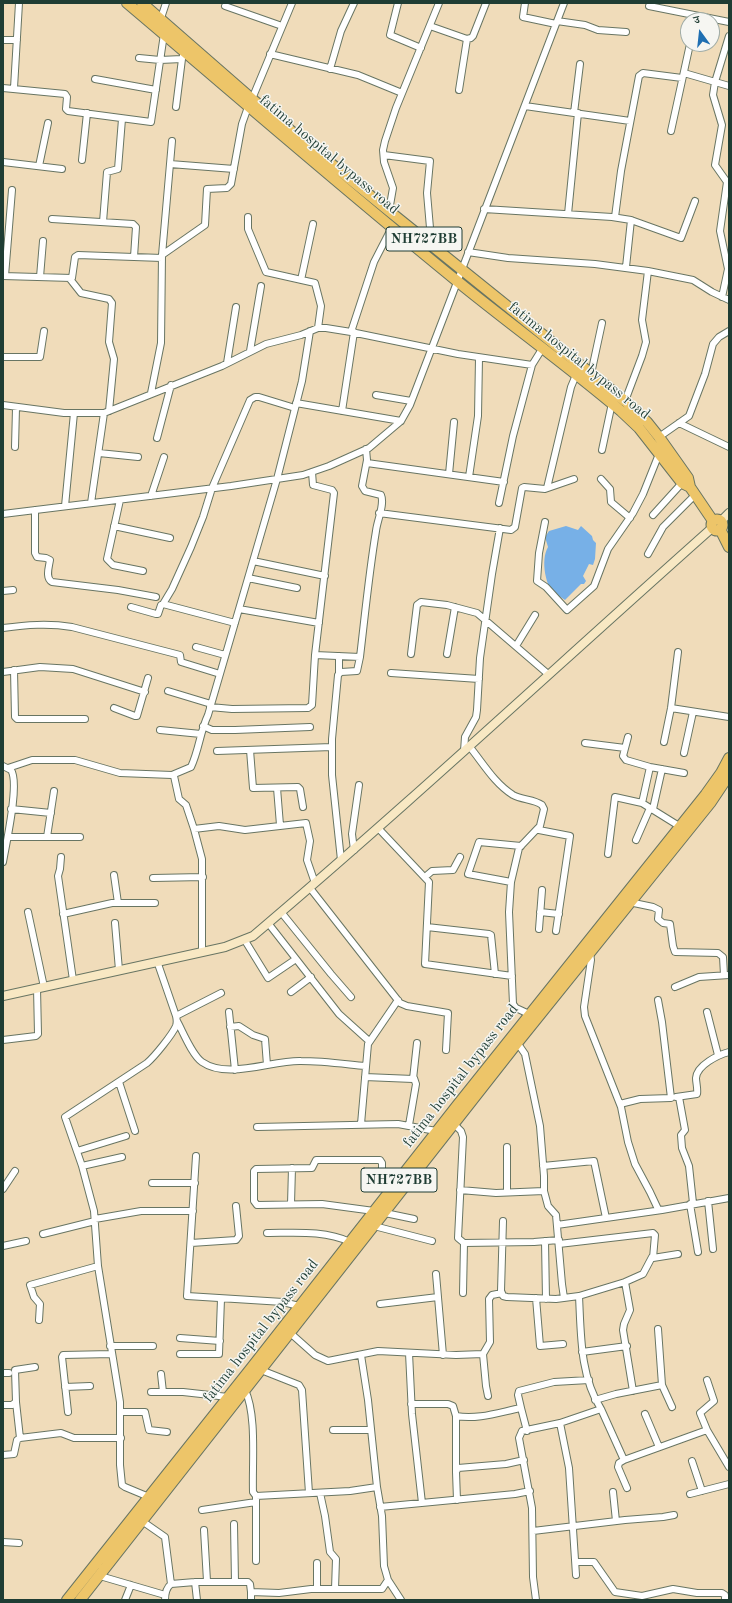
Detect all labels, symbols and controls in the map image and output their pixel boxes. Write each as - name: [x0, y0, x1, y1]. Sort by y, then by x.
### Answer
- north arrow: [680, 12, 720, 52]
- text: उ: [693, 15, 701, 27]
- street label: fatima hospital bypass road: [255, 91, 403, 219]
- road number: NH727BB: [386, 227, 462, 251]
- street label: fatima hospital bypass road: [505, 298, 653, 424]
- street label: fatima hospital bypass road: [399, 1001, 523, 1151]
- road number: NH727BB: [361, 1168, 437, 1192]
- street label: fatima hospital bypass road: [199, 1256, 323, 1406]

